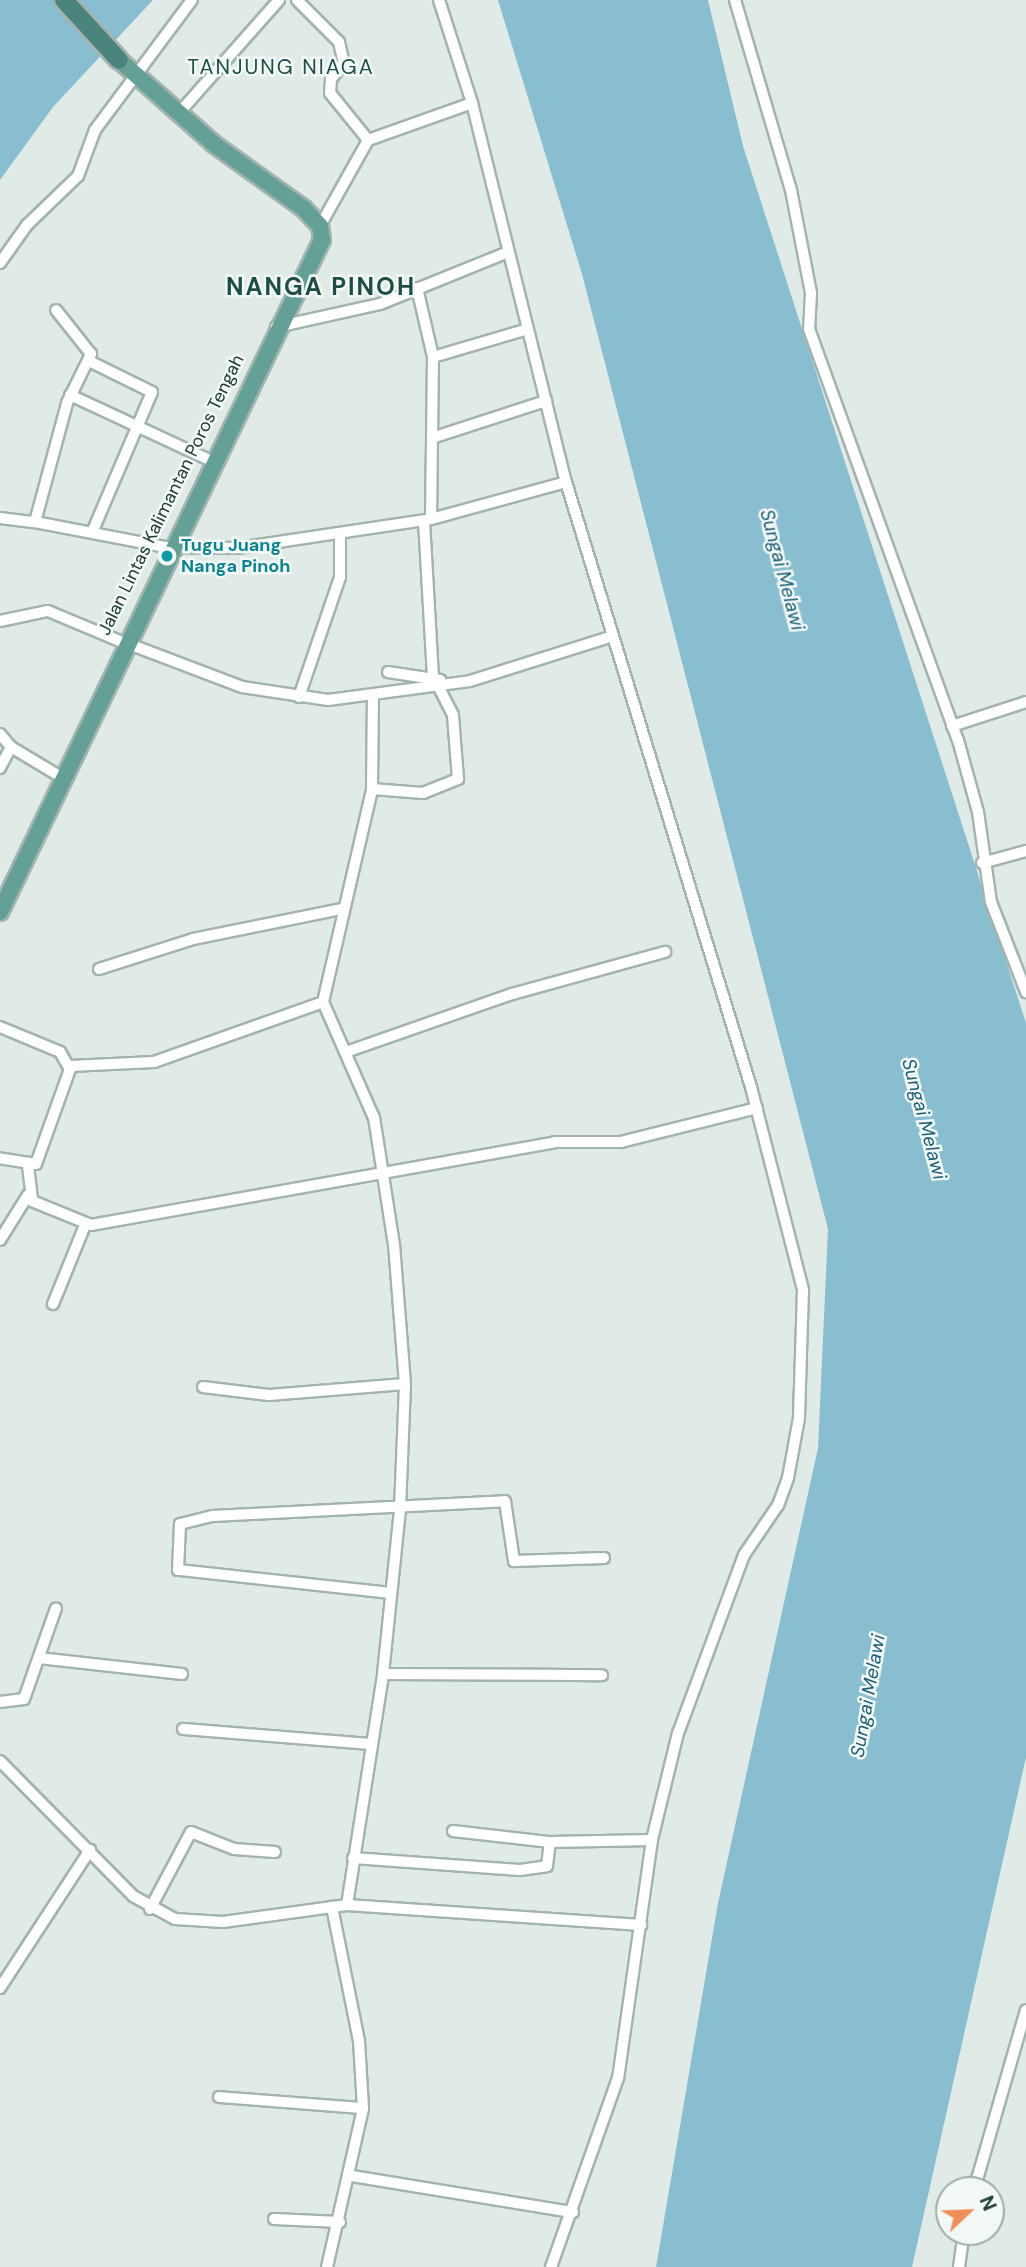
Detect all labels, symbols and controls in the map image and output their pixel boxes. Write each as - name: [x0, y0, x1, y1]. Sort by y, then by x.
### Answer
- district label: TANJUNG NIAGA: [189, 54, 373, 80]
- district label: NANGA PINOH: [227, 273, 415, 301]
- street label: Jalan Lintas Kalimantan Poros Tengah: [93, 351, 249, 639]
- water label: Sungai Melawi: [755, 507, 809, 633]
- place label: Tugu Juang Nanga Pinoh: [181, 535, 290, 578]
- marker: Tugu Juang Nanga Pinoh: [159, 548, 175, 564]
- water label: Sungai Melawi: [897, 1056, 951, 1182]
- water label: Sungai Melawi: [846, 1633, 890, 1759]
- north arrow: [935, 2176, 1005, 2246]
- text: N: [974, 2192, 1002, 2215]

